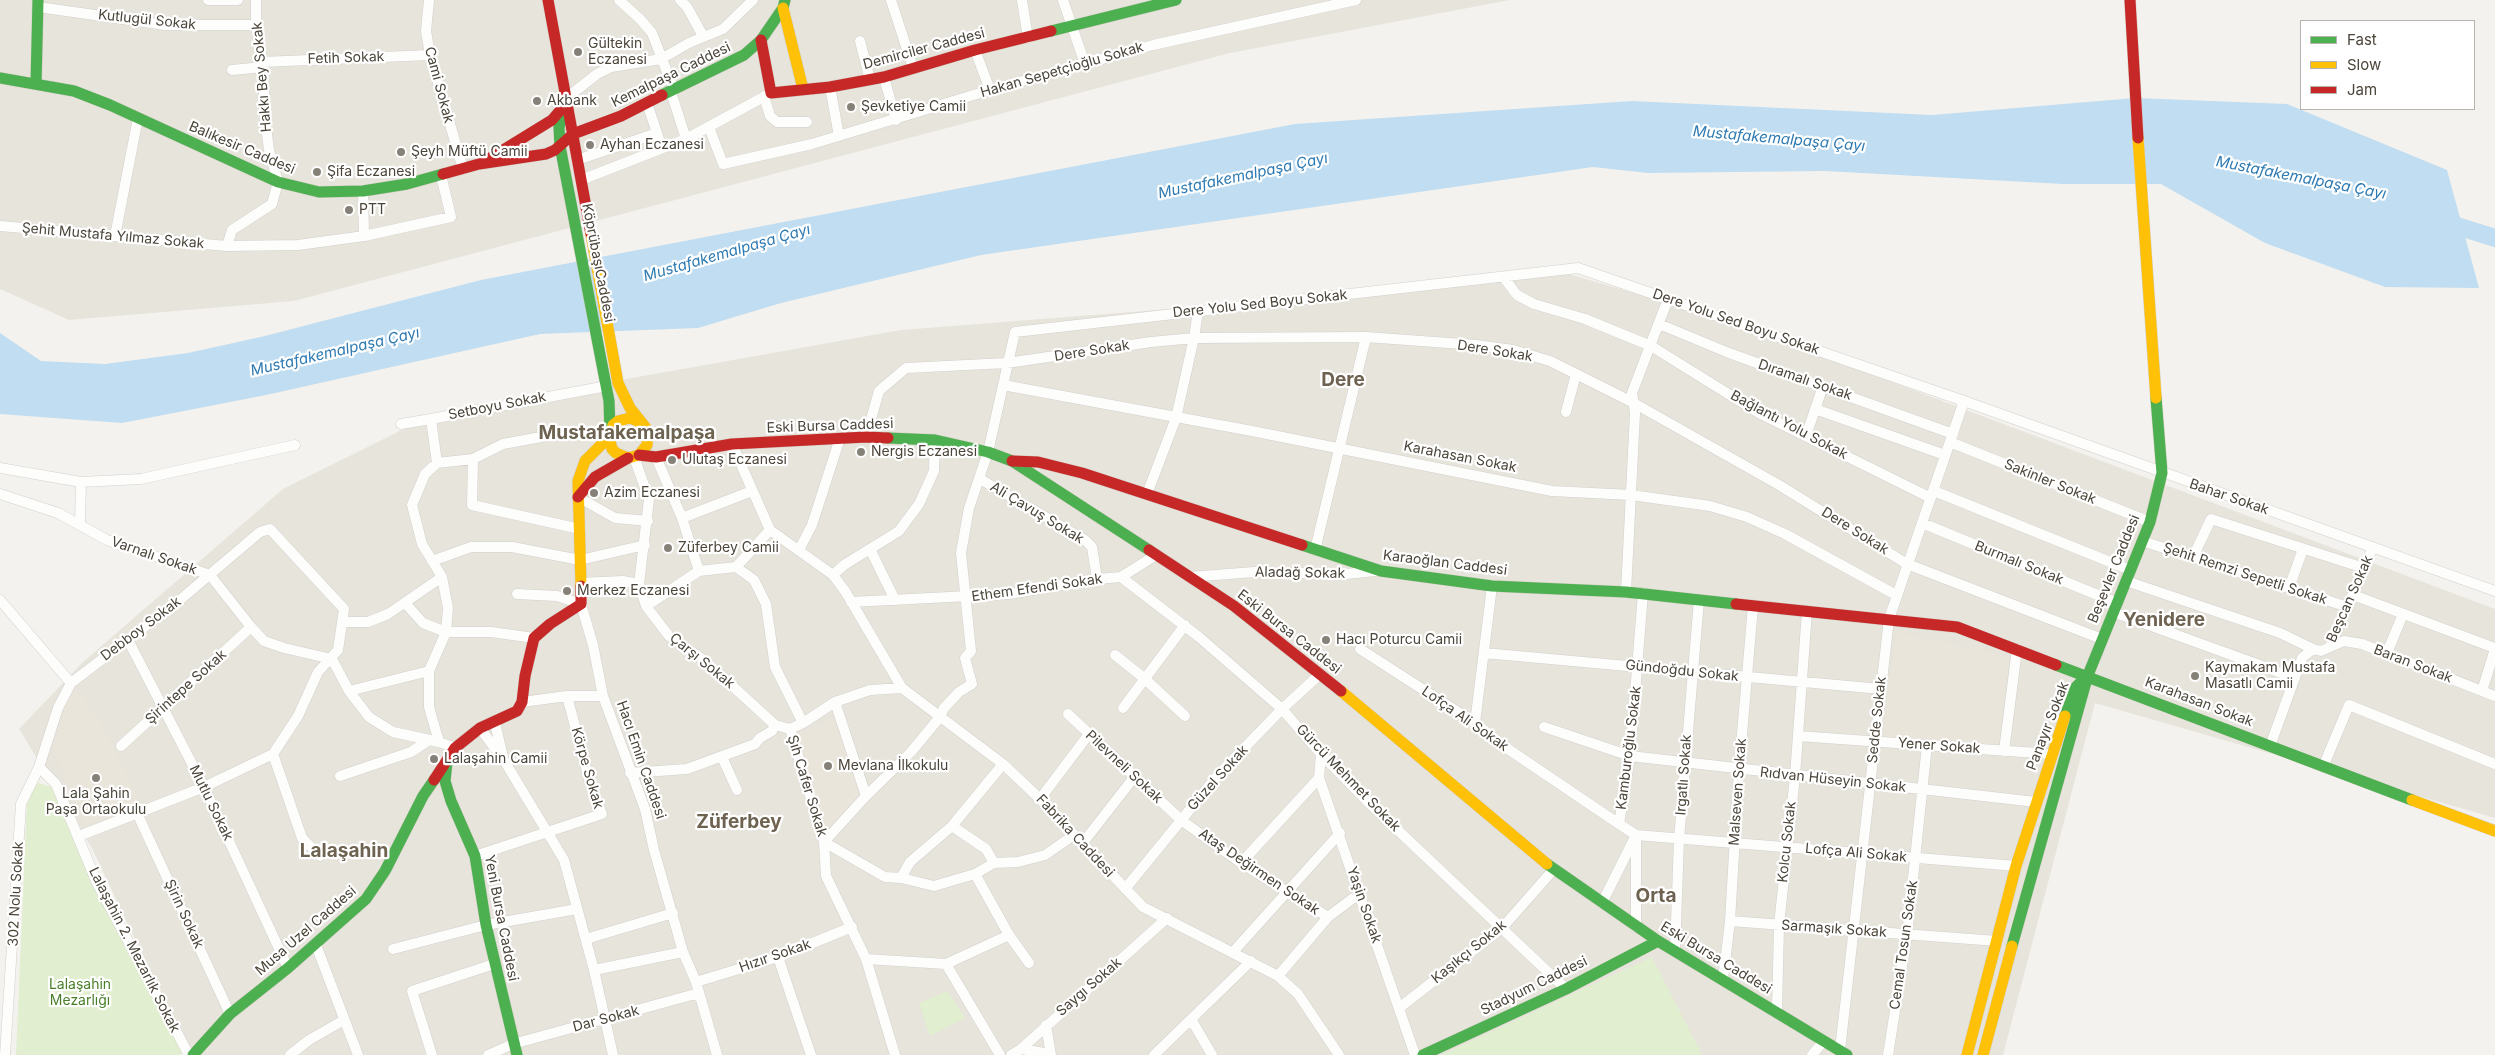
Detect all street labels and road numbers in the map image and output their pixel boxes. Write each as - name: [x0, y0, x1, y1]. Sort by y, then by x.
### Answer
- street label: Kutlugül Sokak: [97, 7, 197, 33]
- street label: Hakkı Bey Sokak: [249, 21, 275, 133]
- street label: Demirciler Caddesi: [861, 25, 987, 73]
- street label: Kemalpaşa Caddesi: [609, 39, 733, 111]
- street label: Hakan Sepetçioğlu Sokak: [978, 39, 1146, 101]
- street label: Cami Sokak: [421, 45, 457, 125]
- street label: Fetih Sokak: [307, 48, 385, 68]
- street label: Balıkesir Caddesi: [186, 118, 298, 178]
- street label: KöprübaşıCaddesi: [578, 202, 618, 324]
- street label: Şehit Mustafa Yılmaz Sokak: [21, 220, 205, 252]
- street label: Dere Yolu Sed Boyu Sokak: [1650, 285, 1822, 359]
- street label: Dere Yolu Sed Boyu Sokak: [1172, 286, 1348, 322]
- street label: Dere Sokak: [1053, 337, 1131, 365]
- street label: Dere Sokak: [1456, 337, 1534, 365]
- street label: Dıramalı Sokak: [1756, 356, 1854, 404]
- street label: Bağlantı Yolu Sokak: [1728, 387, 1850, 463]
- street label: Setboyu Sokak: [447, 388, 547, 424]
- street label: Eski Bursa Caddesi: [766, 415, 894, 437]
- street label: Karahasan Sokak: [1402, 438, 1518, 476]
- street label: Sakinler Sokak: [2002, 456, 2098, 508]
- street label: Bahar Sokak: [2187, 476, 2271, 518]
- street label: Ali Çavuş Sokak: [987, 478, 1087, 548]
- street label: Dere Sokak: [1818, 504, 1892, 558]
- street label: Beşevler Caddesi: [2085, 512, 2143, 626]
- street label: Varnalı Sokak: [109, 533, 199, 579]
- street label: Burmalı Sokak: [1972, 538, 2066, 588]
- street label: Şehit Remzi Sepetli Sokak: [2161, 540, 2329, 608]
- street label: Karaoğlan Caddesi: [1382, 547, 1508, 579]
- street label: Beşcan Sokak: [2323, 553, 2377, 645]
- street label: Aladağ Sokak: [1255, 564, 1345, 582]
- street label: Ethem Efendi Sokak: [971, 571, 1103, 605]
- street label: Eski Bursa Caddesi: [1234, 586, 1344, 678]
- street label: Debboy Sokak: [98, 593, 184, 665]
- street label: Çarşı Sokak: [666, 630, 738, 692]
- street label: Baran Sokak: [2371, 641, 2455, 687]
- street label: Şirintepe Sokak: [142, 646, 230, 728]
- street label: Gündoğdu Sokak: [1624, 657, 1740, 685]
- street label: Karahasan Sokak: [2142, 674, 2256, 730]
- street label: Sedde Sokak: [1864, 676, 1890, 764]
- street label: Panayır Sokak: [2023, 679, 2073, 773]
- street label: Lofça Ali Sokak: [1418, 683, 1512, 755]
- street label: Kamburoğlu Sokak: [1613, 685, 1645, 811]
- street label: Hacı Emin Caddesi: [613, 699, 669, 821]
- street label: Gürcü Mehmet Sokak: [1292, 721, 1404, 835]
- street label: Körpe Sokak: [567, 725, 607, 811]
- street label: Pilevneli Sokak: [1082, 727, 1166, 807]
- street label: Şıh Cafer Sokak: [784, 733, 830, 839]
- street label: Irgatlı Sokak: [1673, 734, 1695, 816]
- street label: Yener Sokak: [1897, 735, 1981, 757]
- street label: Malseven Sokak: [1726, 738, 1750, 846]
- street label: Güzel Sokak: [1184, 742, 1252, 814]
- street label: Mutlu Sokak: [186, 763, 236, 843]
- street label: Rıdvan Hüseyin Sokak: [1759, 764, 1907, 796]
- street label: Fabrika Caddesi: [1032, 791, 1118, 881]
- street label: Kolcu Sokak: [1774, 801, 1800, 883]
- street label: Ataş Değirmen Sokak: [1195, 825, 1323, 919]
- street label: Lofça Ali Sokak: [1804, 840, 1908, 866]
- street label: 302 Nolu Sokak: [5, 841, 27, 947]
- street label: Yeni Bursa Caddesi: [481, 853, 521, 983]
- street label: Lalaşahin 2. Mezarlık Sokak: [85, 864, 183, 1036]
- street label: Yaşin Sokak: [1343, 864, 1385, 946]
- street label: Şirin Sokak: [161, 877, 207, 951]
- street label: Cemal Tosun Sokak: [1887, 879, 1921, 1011]
- street label: Musa Uzel Caddesi: [252, 883, 360, 979]
- street label: Kaşıkçı Sokak: [1428, 917, 1510, 987]
- street label: Sarmaşık Sokak: [1781, 917, 1887, 941]
- street label: Eski Bursa Caddesi: [1657, 918, 1775, 998]
- street label: Hızır Sokak: [737, 936, 813, 976]
- street label: Stadyum Caddesi: [1478, 953, 1590, 1019]
- street label: Saygı Sokak: [1053, 954, 1125, 1020]
- street label: Dar Sokak: [571, 1002, 641, 1036]

